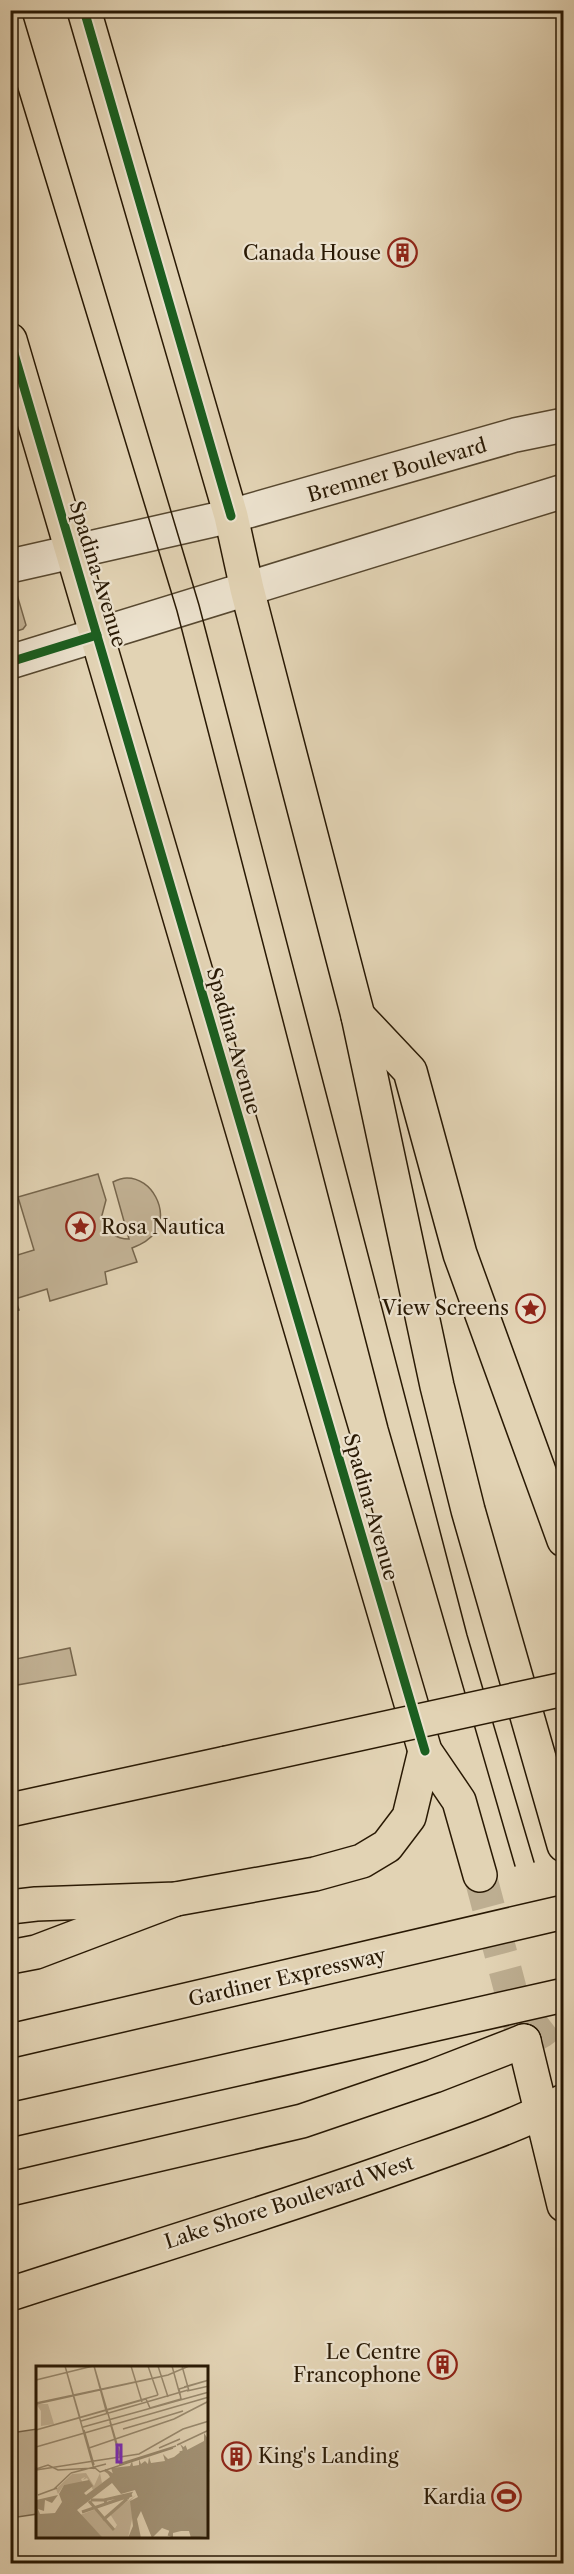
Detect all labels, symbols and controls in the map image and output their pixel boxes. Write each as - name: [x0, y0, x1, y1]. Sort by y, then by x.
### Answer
- building icon: Canada House: [386, 237, 418, 269]
- place label: Canada House: [243, 241, 381, 265]
- street label: Bremner Boulevard: [305, 433, 489, 507]
- street label: Spadina Avenue: [64, 498, 132, 650]
- street label: Spadina Avenue: [202, 965, 266, 1117]
- place icon: Rosa Nautica: [64, 1211, 96, 1243]
- place label: Rosa Nautica: [101, 1215, 226, 1239]
- place icon: View Screens: [514, 1292, 546, 1324]
- place label: View Screens: [381, 1296, 509, 1320]
- street label: Spadina Avenue: [339, 1431, 403, 1583]
- street label: Gardiner Expressway: [186, 1942, 389, 2011]
- street label: Lake Shore Boulevard West: [161, 2150, 417, 2254]
- place label: Le Centre Francophone: [293, 2340, 421, 2387]
- building icon: Le Centre Francophone: [426, 2348, 458, 2380]
- inset map: [36, 2366, 208, 2538]
- building icon: King's Landing: [221, 2440, 253, 2472]
- place label: King's Landing: [258, 2444, 399, 2468]
- sports icon: Kardia: [491, 2481, 523, 2513]
- place label: Kardia: [423, 2485, 486, 2509]

